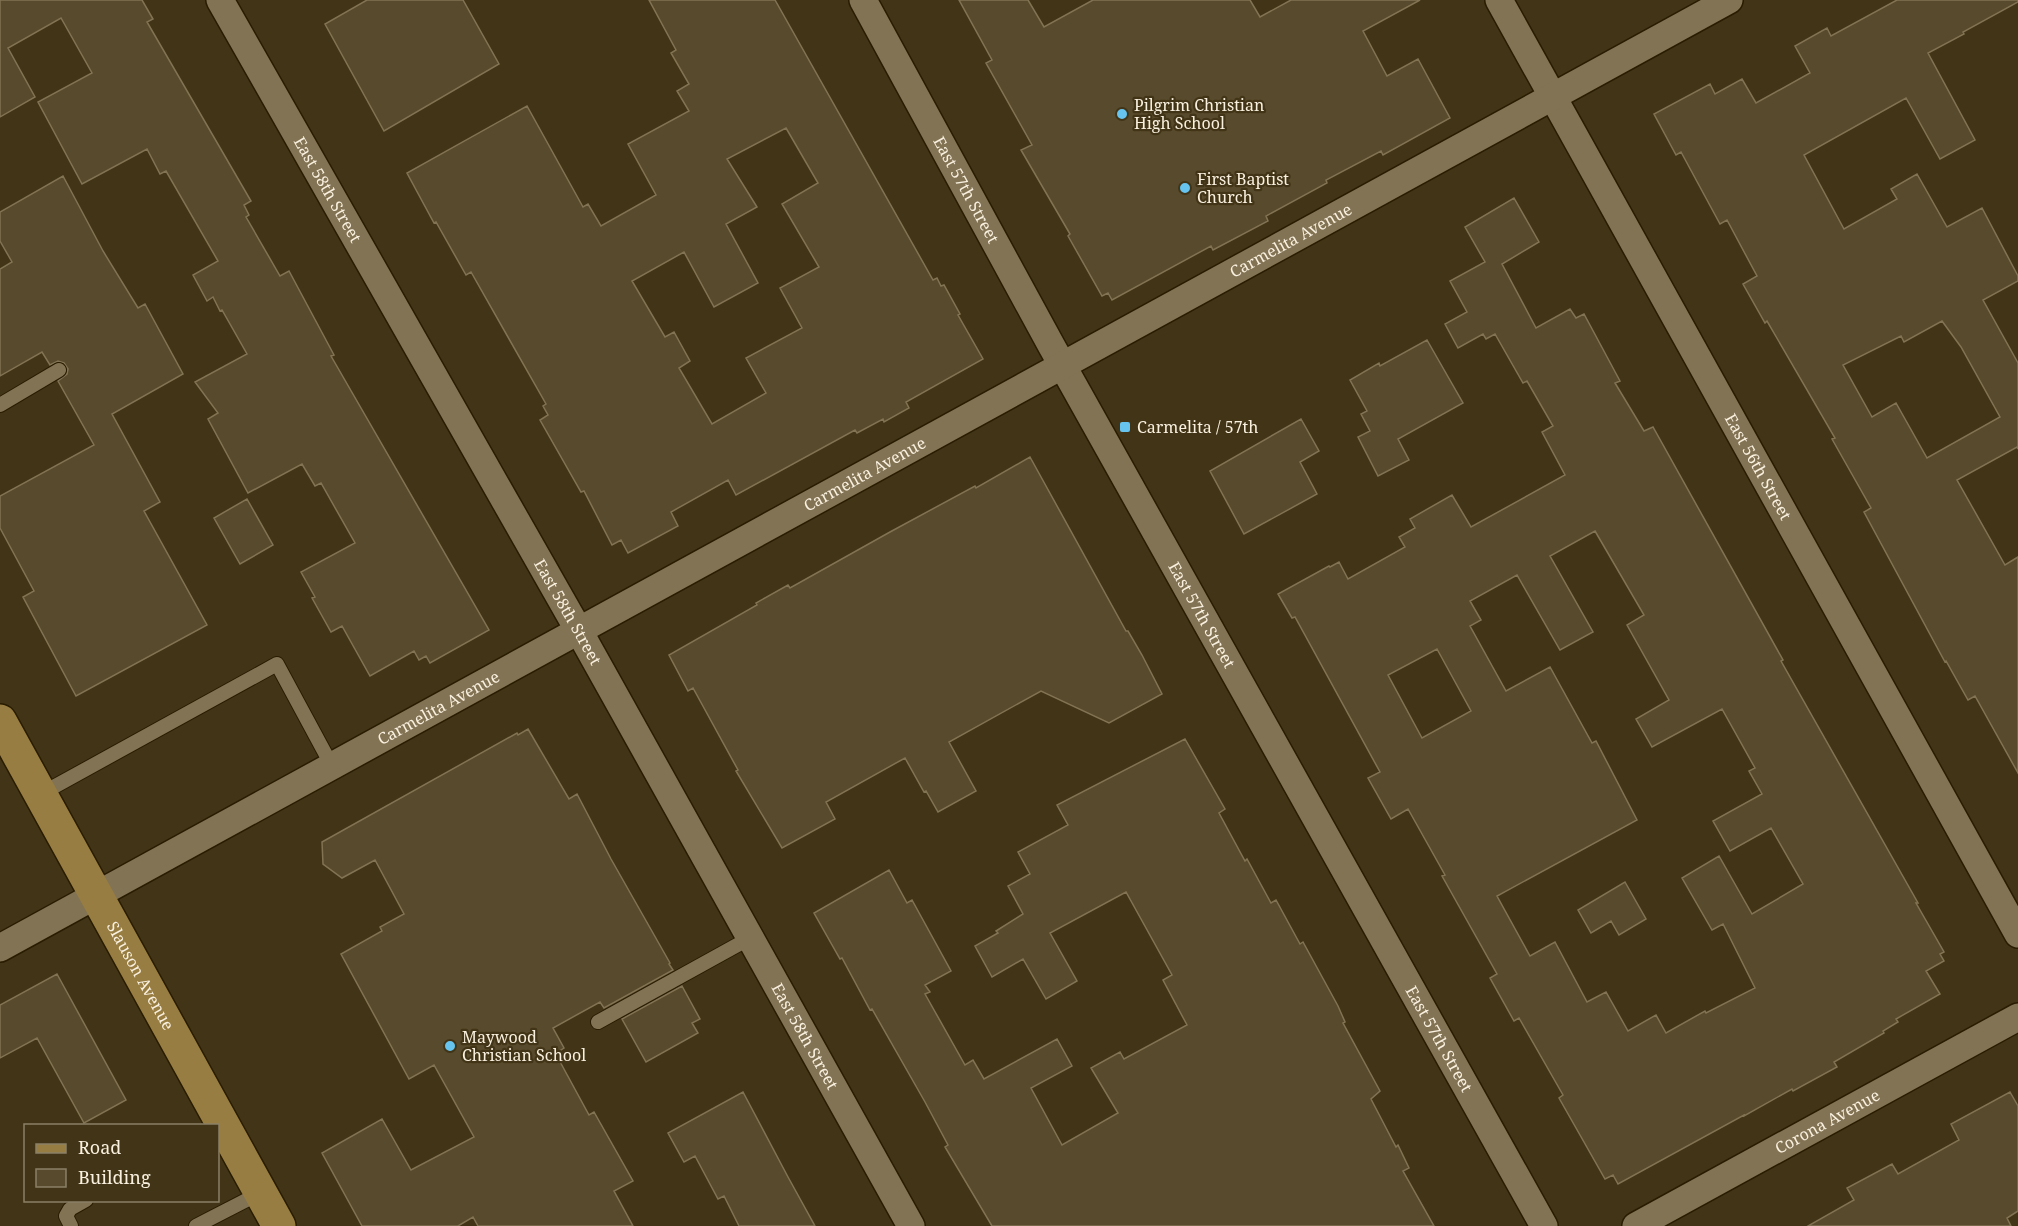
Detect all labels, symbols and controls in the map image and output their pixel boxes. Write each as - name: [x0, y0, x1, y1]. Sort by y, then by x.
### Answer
- place label: Pilgrim Christian High School: [1134, 94, 1264, 134]
- marker: Pilgrim Christian High School: [1115, 107, 1129, 121]
- street label: East 57th Street: [928, 132, 1005, 247]
- street label: East 58th Street: [289, 133, 367, 247]
- place label: First Baptist Church: [1197, 168, 1289, 208]
- marker: First Baptist Church: [1178, 181, 1192, 195]
- street label: Carmelita Avenue: [1226, 198, 1356, 283]
- street label: East 56th Street: [1720, 410, 1797, 524]
- place label: Carmelita / 57th: [1137, 416, 1258, 438]
- marker: Carmelita / 57th: [1118, 420, 1132, 434]
- street label: Carmelita Avenue: [800, 432, 930, 516]
- street label: East 58th Street: [529, 555, 607, 669]
- street label: East 57th Street: [1163, 558, 1241, 672]
- street label: Carmelita Avenue: [373, 665, 503, 750]
- street label: Slauson Avenue: [102, 917, 180, 1034]
- street label: East 58th Street: [767, 979, 844, 1094]
- street label: East 57th Street: [1401, 982, 1478, 1096]
- place label: Maywood Christian School: [462, 1026, 586, 1066]
- marker: Maywood Christian School: [443, 1039, 457, 1053]
- street label: Corona Avenue: [1771, 1084, 1884, 1159]
- legend: [24, 1124, 219, 1202]
- text: Road: [78, 1135, 121, 1159]
- text: Building: [78, 1165, 151, 1189]

